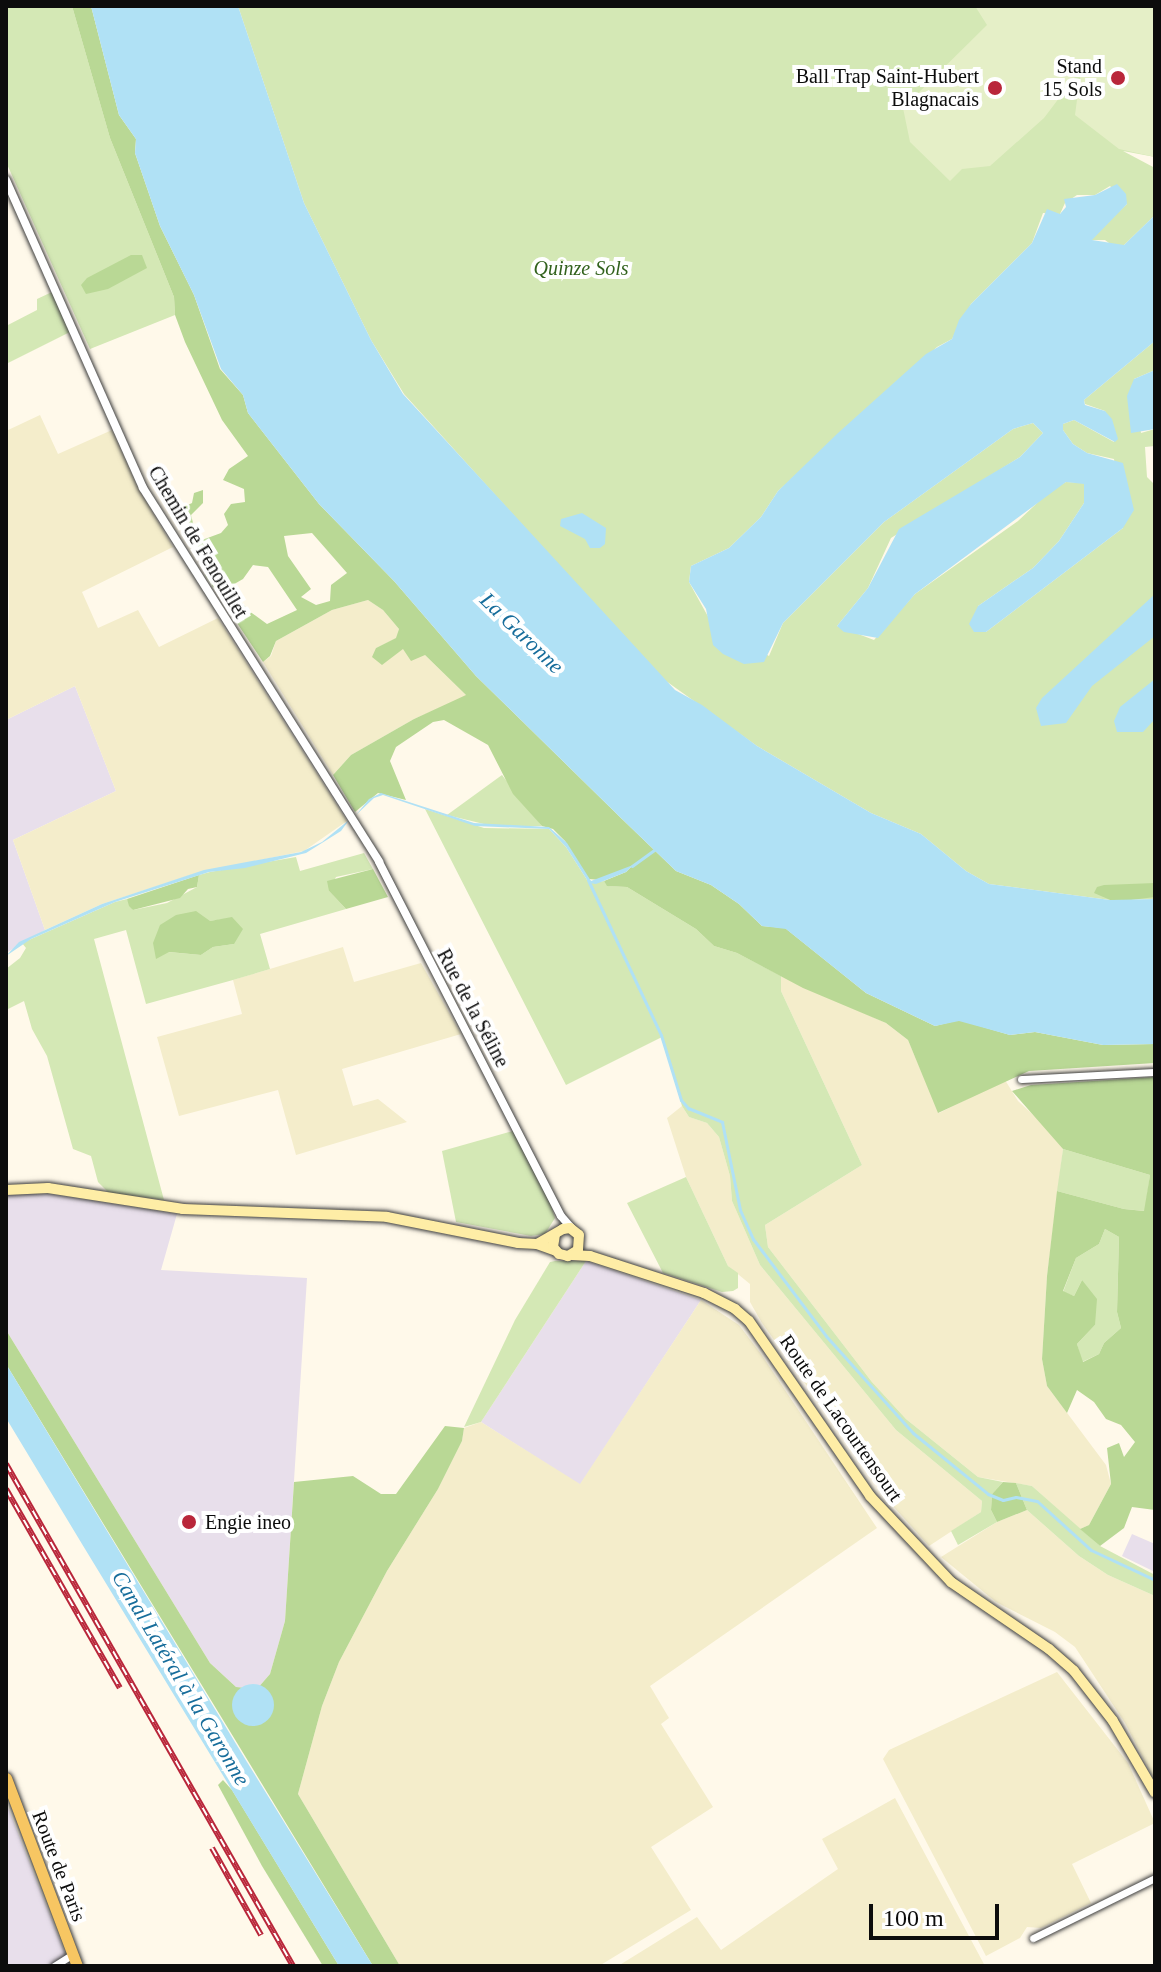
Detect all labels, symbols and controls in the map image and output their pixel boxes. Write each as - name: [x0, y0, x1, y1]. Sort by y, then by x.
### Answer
- place label: Stand 15 Sols: [1043, 54, 1102, 101]
- place label: Ball Trap Saint-Hubert Blagnacais: [795, 64, 979, 111]
- marker: Stand 15 Sols: [1109, 69, 1127, 87]
- marker: Ball Trap Saint-Hubert Blagnacais: [986, 79, 1004, 97]
- park label: Quinze Sols: [534, 256, 628, 280]
- street label: Chemin de Fenouillet: [143, 462, 253, 622]
- water label: La Garonne: [475, 587, 569, 679]
- street label: Rue de la Séline: [432, 945, 514, 1071]
- street label: Route de Lacourtensourt: [774, 1330, 908, 1506]
- place label: Engie ineo: [205, 1510, 291, 1534]
- marker: Engie ineo: [180, 1513, 198, 1531]
- water label: Canal Latéral à la Garonne: [106, 1566, 256, 1790]
- street label: Route de Paris: [27, 1807, 91, 1925]
- scale bar: [873, 1888, 1003, 1938]
- text: 100 m: [883, 1905, 944, 1931]

